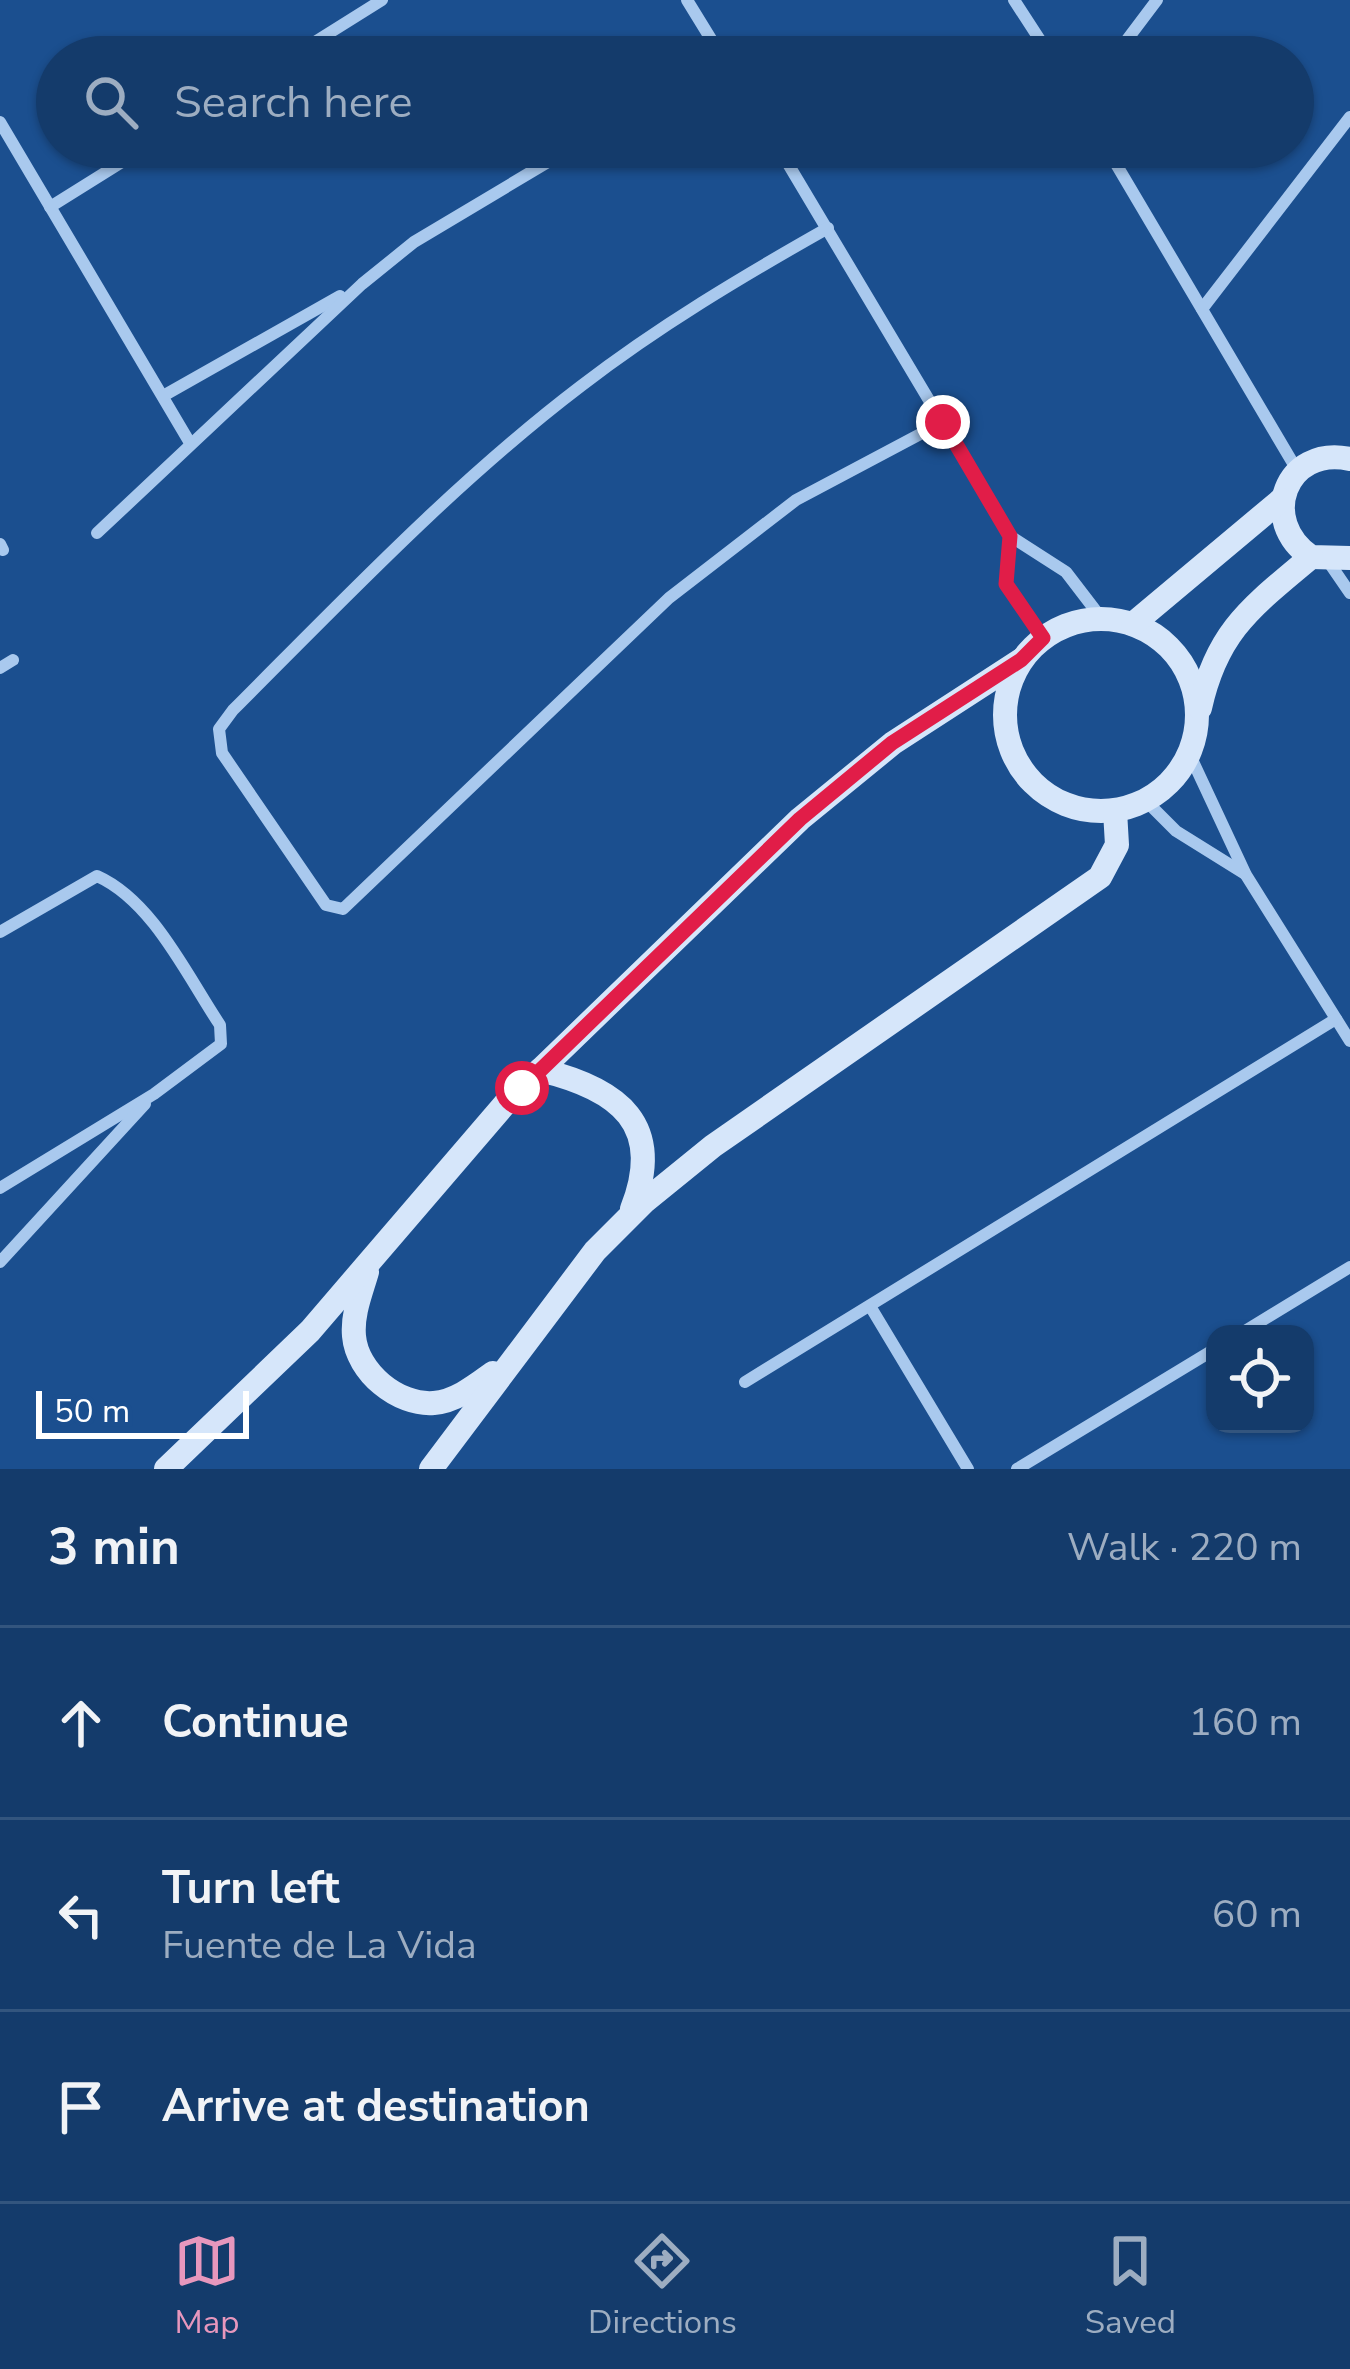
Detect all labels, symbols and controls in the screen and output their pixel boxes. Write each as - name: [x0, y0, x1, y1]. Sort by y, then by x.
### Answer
- search box: [36, 36, 1314, 168]
- icon: search: [78, 69, 144, 135]
- text: Search here: [174, 72, 413, 133]
- route end: [916, 395, 970, 449]
- route start: [495, 1061, 549, 1115]
- map controls: [1206, 1325, 1314, 1433]
- button: locate: [1206, 1325, 1314, 1433]
- scale bar: [36, 1385, 249, 1438]
- text: 50 m: [54, 1389, 130, 1434]
- text: 3 min: [48, 1512, 180, 1582]
- text: Walk · 220 m: [1067, 1521, 1302, 1574]
- icon: ahead: [48, 1690, 114, 1756]
- text: Continue: [162, 1692, 349, 1753]
- text: 160 m: [1188, 1696, 1302, 1749]
- text: Turn left: [162, 1858, 340, 1919]
- icon: left: [48, 1882, 114, 1948]
- text: 60 m: [1212, 1888, 1302, 1941]
- text: Fuente de La Vida: [162, 1919, 477, 1972]
- icon: arrive: [48, 2074, 114, 2140]
- text: Arrive at destination: [162, 2076, 590, 2137]
- tab: Map: [174, 2228, 240, 2345]
- tab: Directions: [588, 2228, 737, 2345]
- tab: Saved: [1085, 2228, 1176, 2345]

